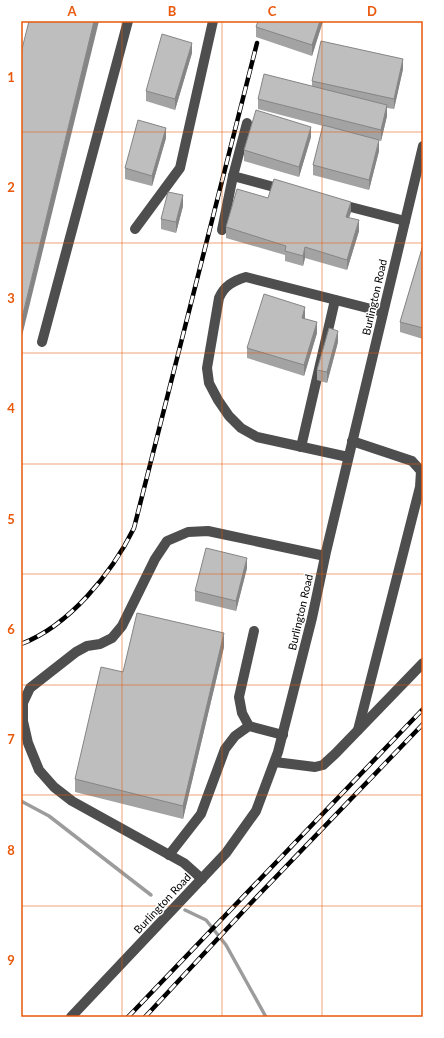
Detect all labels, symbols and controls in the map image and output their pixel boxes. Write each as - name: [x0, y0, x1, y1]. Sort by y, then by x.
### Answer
- text: A: [66, 3, 77, 19]
- text: B: [168, 3, 177, 19]
- text: C: [268, 3, 277, 19]
- text: D: [367, 3, 377, 19]
- text: 1: [7, 69, 15, 85]
- text: 2: [7, 179, 15, 195]
- street label: Burlington Road: [359, 258, 389, 336]
- text: 3: [7, 290, 15, 306]
- text: 4: [7, 400, 15, 416]
- text: 5: [7, 511, 15, 527]
- street label: Burlington Road: [285, 573, 315, 651]
- text: 6: [7, 621, 15, 637]
- text: 7: [7, 731, 15, 747]
- text: 8: [7, 842, 15, 858]
- street label: Burlington Road: [131, 870, 193, 936]
- text: 9: [7, 952, 15, 968]

